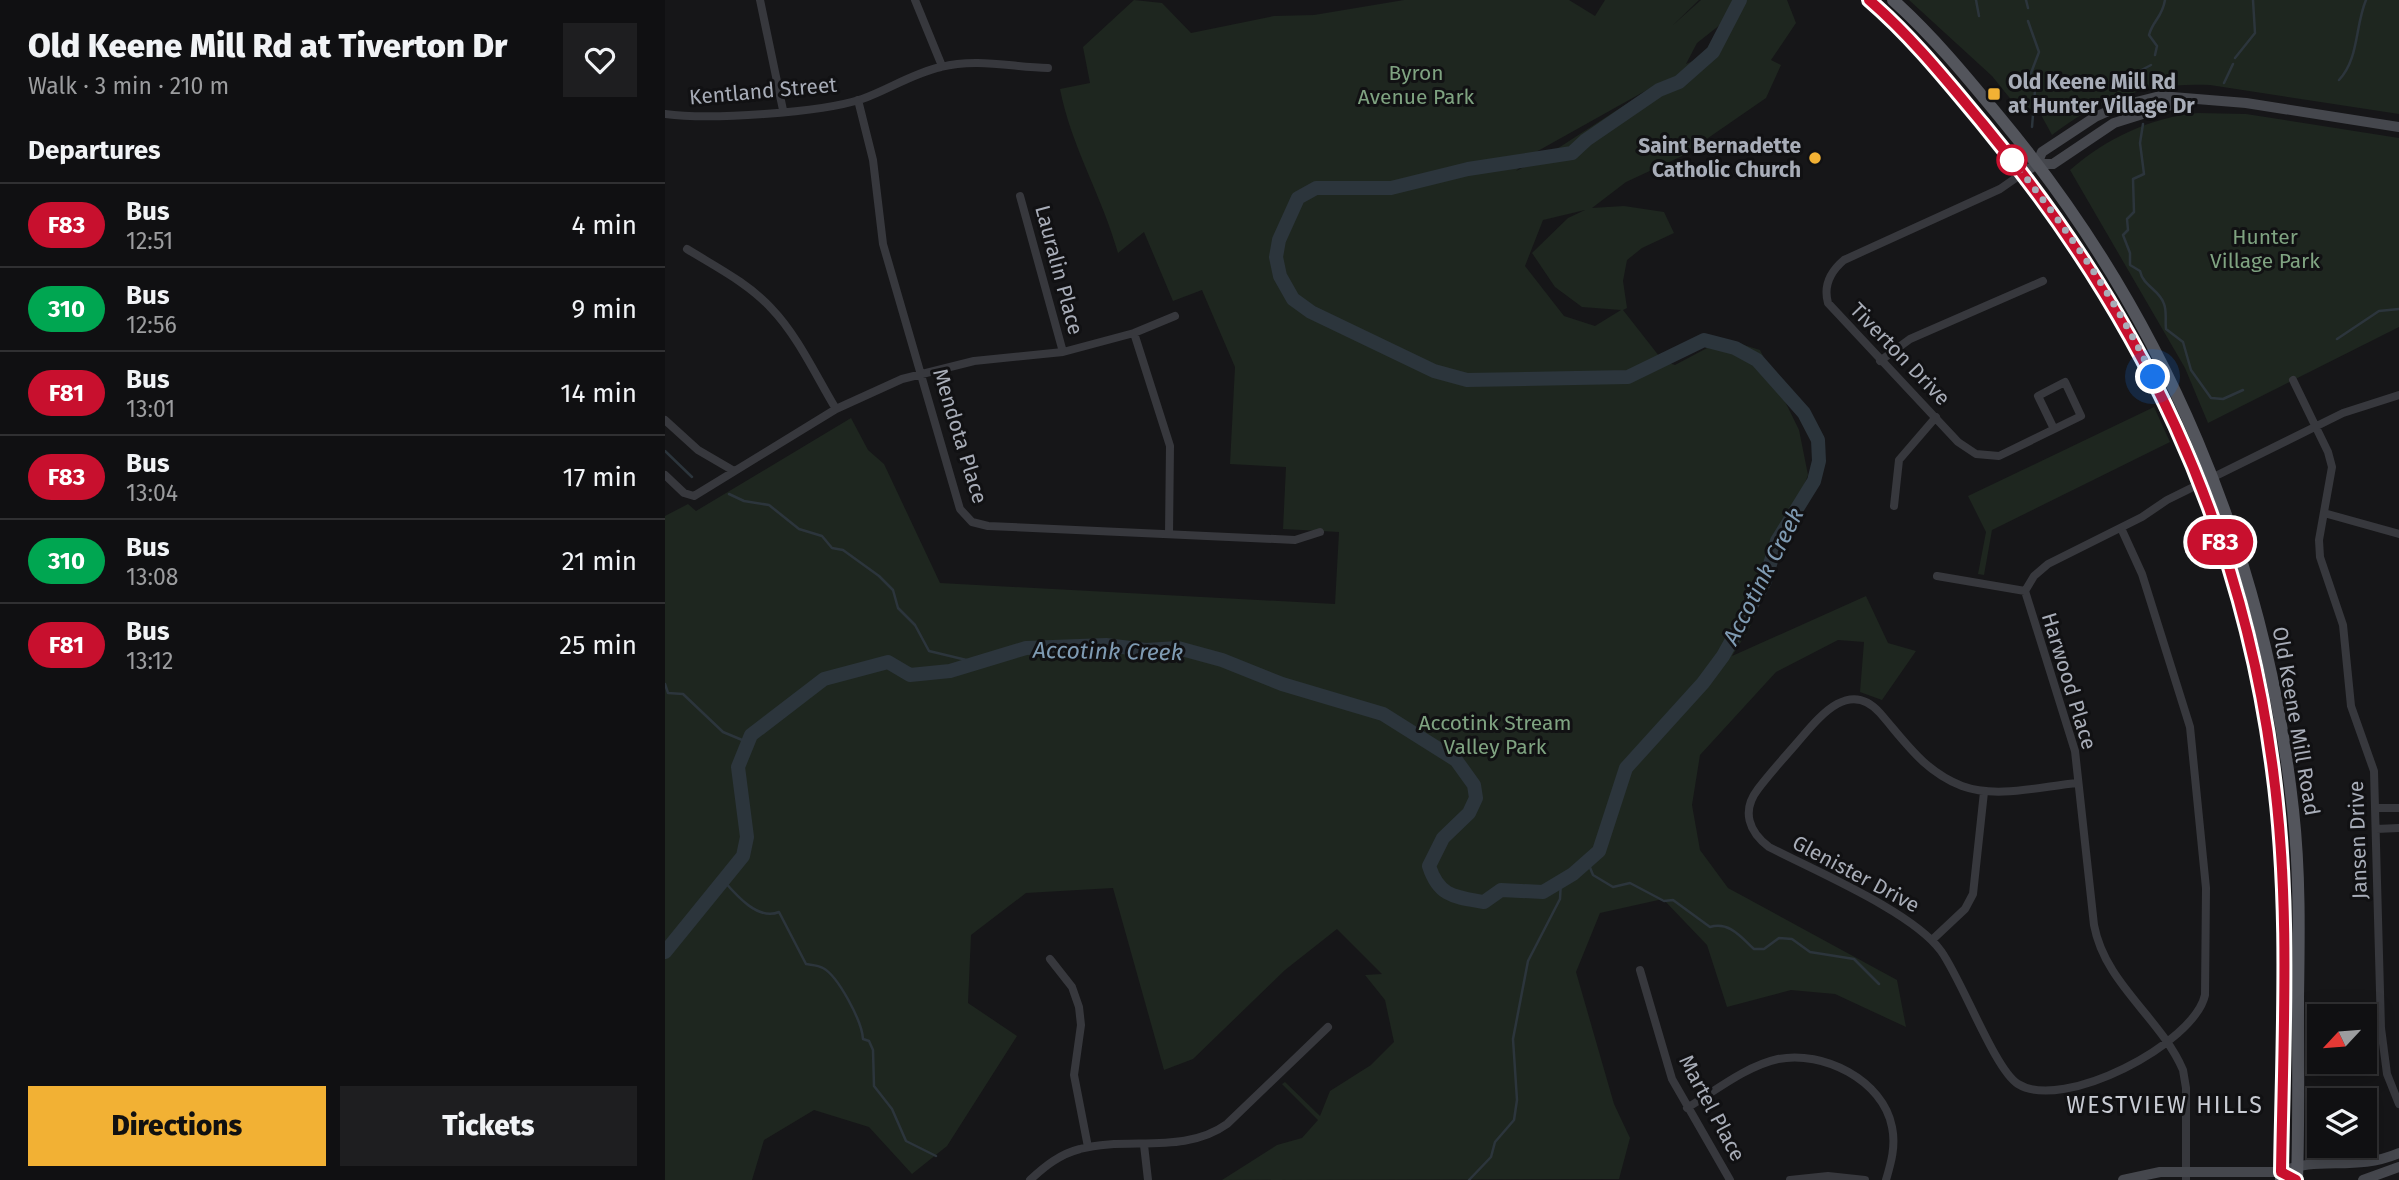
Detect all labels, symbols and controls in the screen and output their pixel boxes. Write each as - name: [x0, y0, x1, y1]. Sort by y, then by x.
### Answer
- button: heart: [563, 23, 637, 97]
- text: Old Keene Mill Rd at Tiverton Dr: [28, 26, 507, 66]
- park label: Byron Avenue Park: [1358, 60, 1475, 110]
- place label: Old Keene Mill Rd at Hunter Village Dr: [2008, 69, 2195, 119]
- text: Walk · 3 min · 210 m: [28, 72, 229, 100]
- street label: Kentland Street: [688, 72, 838, 110]
- marker: Old Keene Mill Rd at Hunter Village Dr: [1986, 86, 2002, 102]
- place label: Saint Bernadette Catholic Church: [1638, 133, 1801, 183]
- text: Departures: [28, 135, 161, 166]
- unlabelled marker: [1997, 145, 2027, 175]
- marker: Saint Bernadette Catholic Church: [1807, 150, 1823, 166]
- text: Bus: [126, 196, 169, 227]
- street label: Lauralin Place: [1029, 202, 1089, 338]
- text: 4 min: [571, 210, 637, 241]
- text: F83: [48, 211, 85, 239]
- park label: Hunter Village Park: [2210, 224, 2320, 274]
- text: 12:51: [126, 227, 173, 255]
- text: Bus: [126, 280, 169, 311]
- text: 9 min: [572, 294, 637, 325]
- text: 310: [48, 295, 85, 323]
- street label: Tiverton Drive: [1844, 297, 1956, 411]
- text: 12:56: [126, 311, 177, 339]
- your location: [2135, 359, 2170, 394]
- text: Bus: [126, 364, 169, 395]
- street label: Mendota Place: [927, 365, 993, 507]
- text: 14 min: [560, 378, 637, 409]
- text: F81: [49, 379, 84, 407]
- text: 13:01: [126, 395, 175, 423]
- text: Bus: [126, 448, 169, 479]
- text: 17 min: [562, 462, 637, 493]
- text: F83: [48, 463, 85, 491]
- text: 13:04: [126, 479, 178, 507]
- water label: Accotink Creek: [1716, 503, 1810, 650]
- line badge: F83: [2180, 519, 2260, 565]
- text: F83: [2201, 528, 2239, 556]
- text: Bus: [126, 532, 169, 563]
- text: 21 min: [562, 546, 637, 577]
- text: 310: [48, 547, 85, 575]
- text: 13:08: [126, 563, 178, 591]
- street label: Harwood Place: [2036, 609, 2102, 753]
- text: Bus: [126, 616, 169, 647]
- street label: Old Keene Mill Road: [2267, 624, 2325, 818]
- text: 25 min: [559, 630, 637, 661]
- text: F81: [49, 631, 84, 659]
- water label: Accotink Creek: [1032, 636, 1183, 666]
- text: 13:12: [126, 647, 173, 675]
- park label: Accotink Stream Valley Park: [1419, 710, 1571, 760]
- street label: Jansen Drive: [2343, 780, 2373, 900]
- street label: Glenister Drive: [1788, 830, 1924, 918]
- north arrow: [2307, 1004, 2377, 1074]
- map controls: [2307, 1004, 2377, 1158]
- street label: Martel Place: [1673, 1050, 1751, 1166]
- button: Directions: [28, 1086, 326, 1166]
- button: Tickets: [340, 1086, 637, 1166]
- button: layers: [2307, 1088, 2377, 1158]
- district label: WESTVIEW HILLS: [2066, 1091, 2264, 1119]

